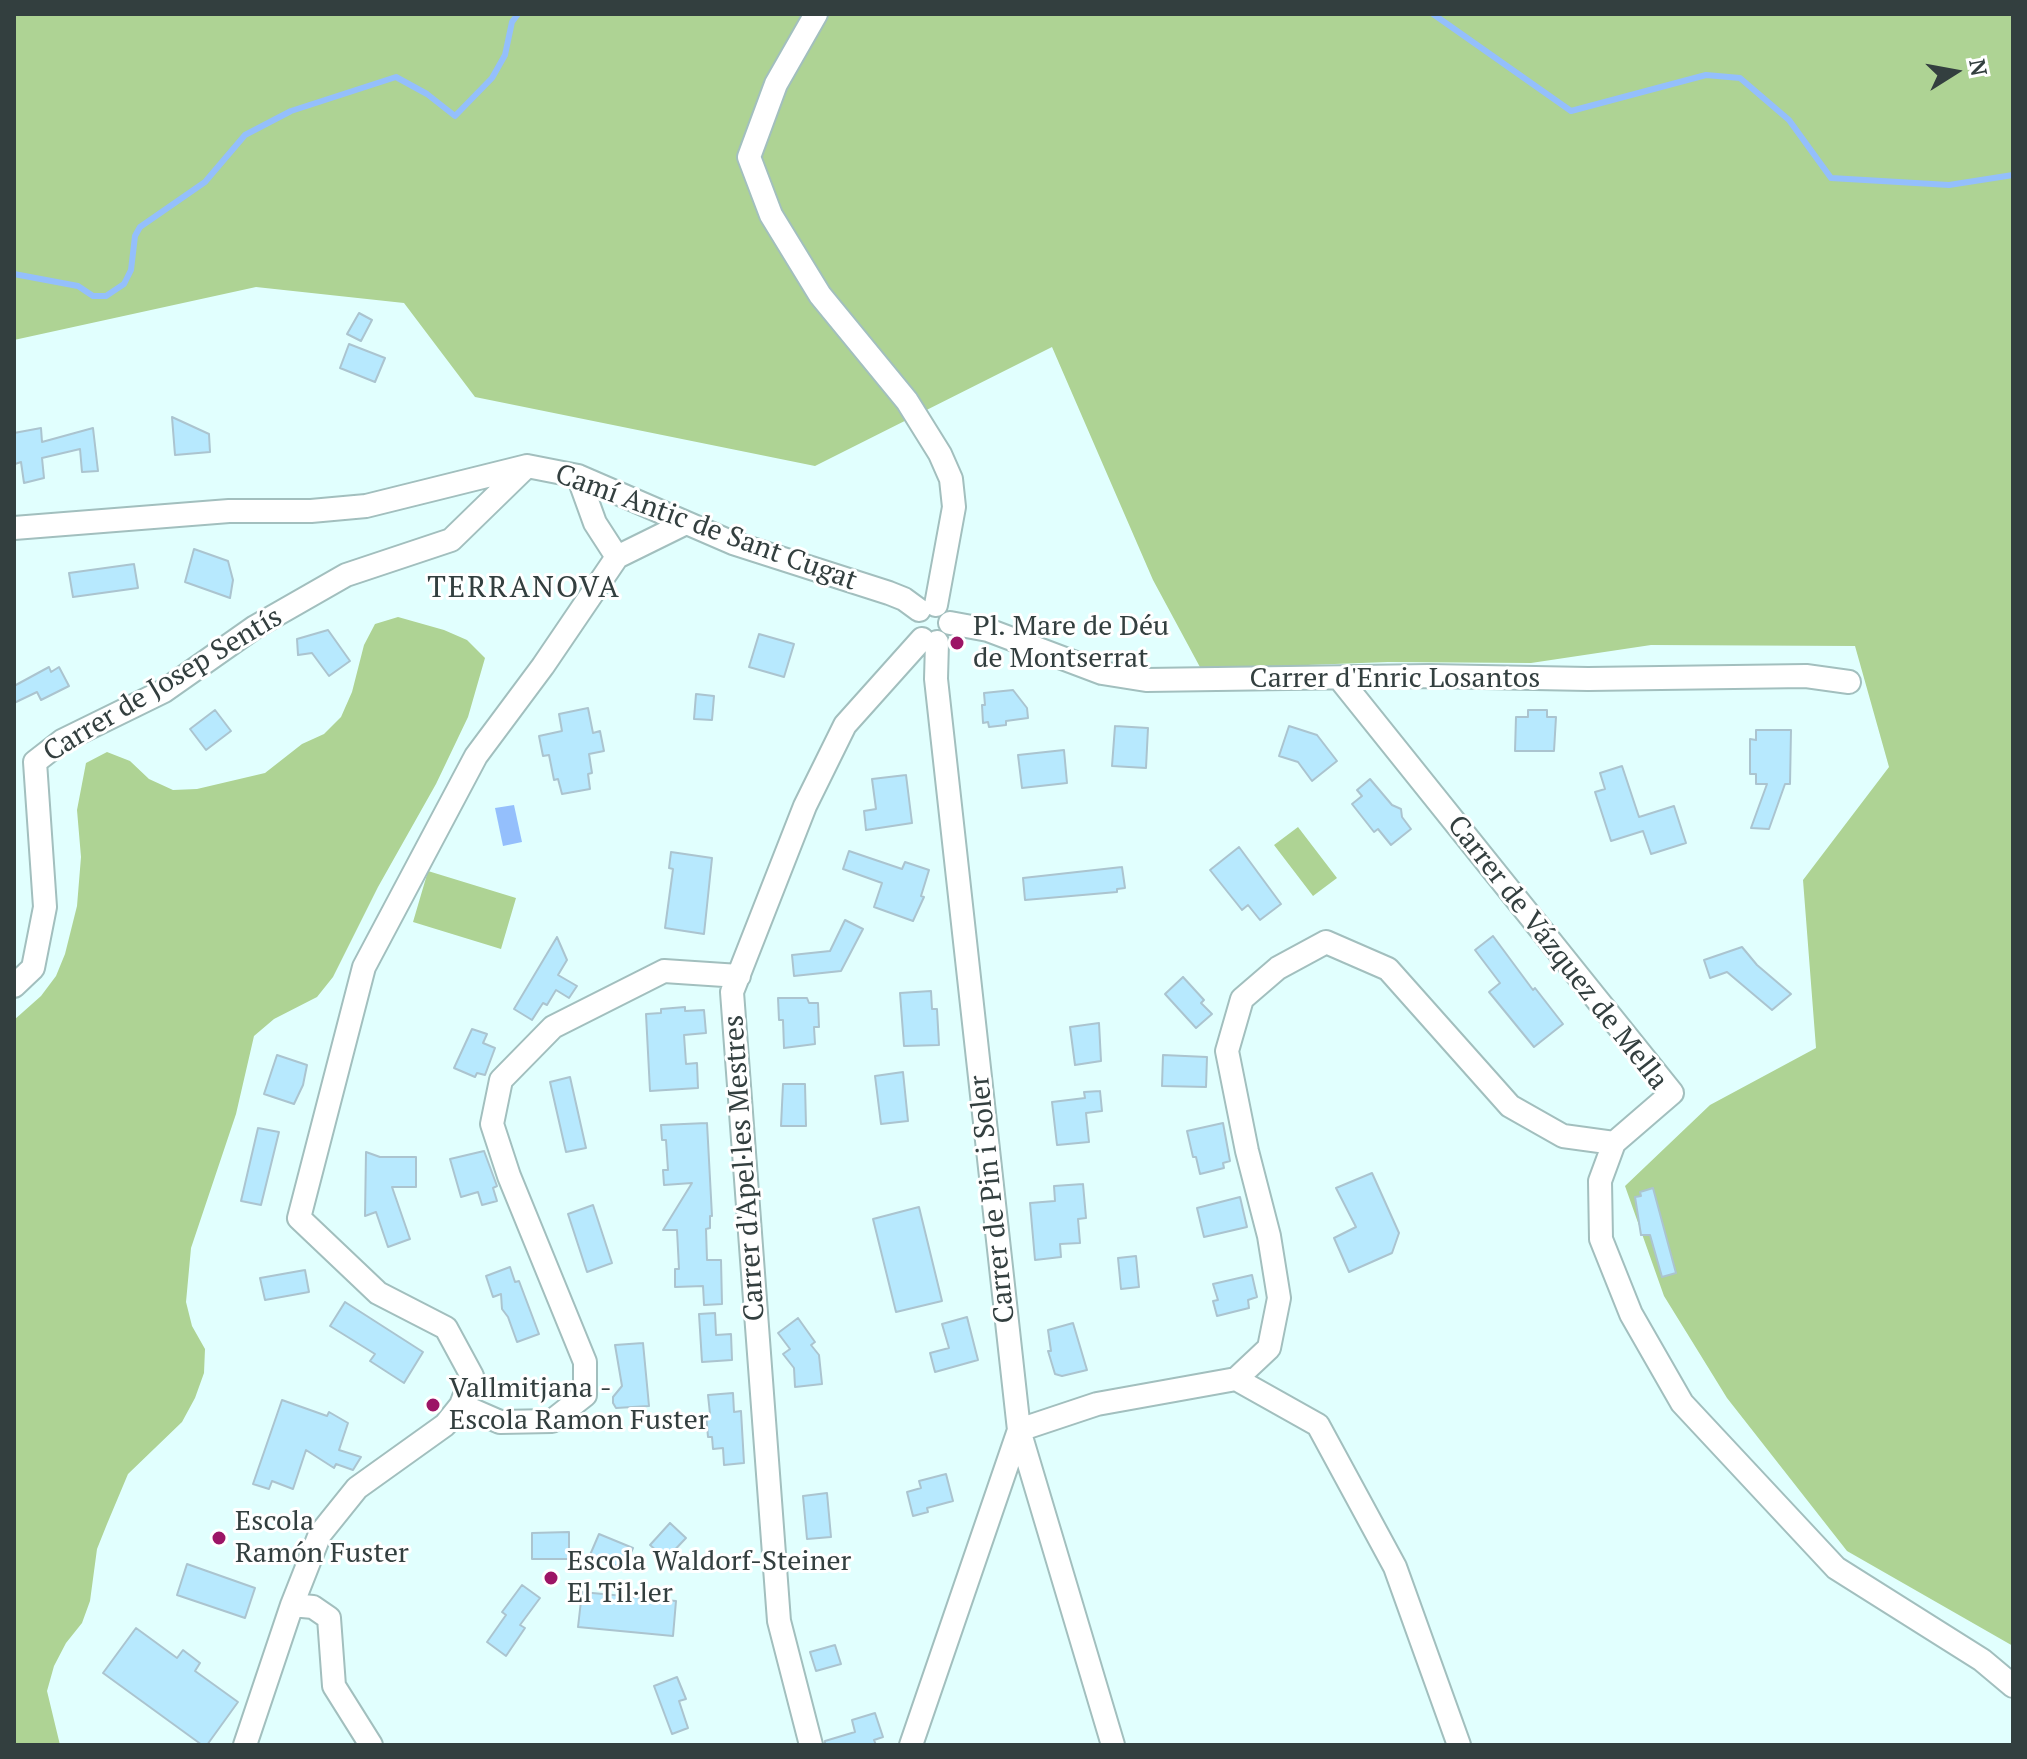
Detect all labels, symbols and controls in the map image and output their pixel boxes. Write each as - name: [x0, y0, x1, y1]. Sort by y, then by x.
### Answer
- north arrow: [1915, 32, 1995, 112]
- text: N: [1963, 56, 1995, 78]
- street label: Camí Antic de Sant Cugat: [550, 458, 862, 598]
- district label: TERRANOVA: [427, 570, 621, 606]
- street label: Carrer de Josep Sentís: [38, 600, 288, 770]
- place label: Pl. Mare de Déu de Montserrat: [973, 610, 1169, 676]
- marker: Pl. Mare de Déu de Montserrat: [948, 634, 966, 652]
- street label: Carrer d'Enric Losantos: [1250, 662, 1540, 696]
- street label: Carrer de Vázquez de Mella: [1439, 809, 1675, 1097]
- street label: Carrer d'Apel·les Mestres: [718, 1014, 772, 1322]
- street label: Carrer de Pin i Soler: [963, 1073, 1023, 1325]
- place label: Vallmitjana - Escola Ramon Fuster: [449, 1372, 709, 1438]
- marker: Vallmitjana - Escola Ramon Fuster: [424, 1396, 442, 1414]
- place label: Escola Ramón Fuster: [235, 1505, 409, 1571]
- marker: Escola Ramón Fuster: [210, 1529, 228, 1547]
- place label: Escola Waldorf-Steiner El Til·ler: [567, 1545, 851, 1611]
- marker: Escola Waldorf-Steiner El Til·ler: [542, 1569, 560, 1587]

